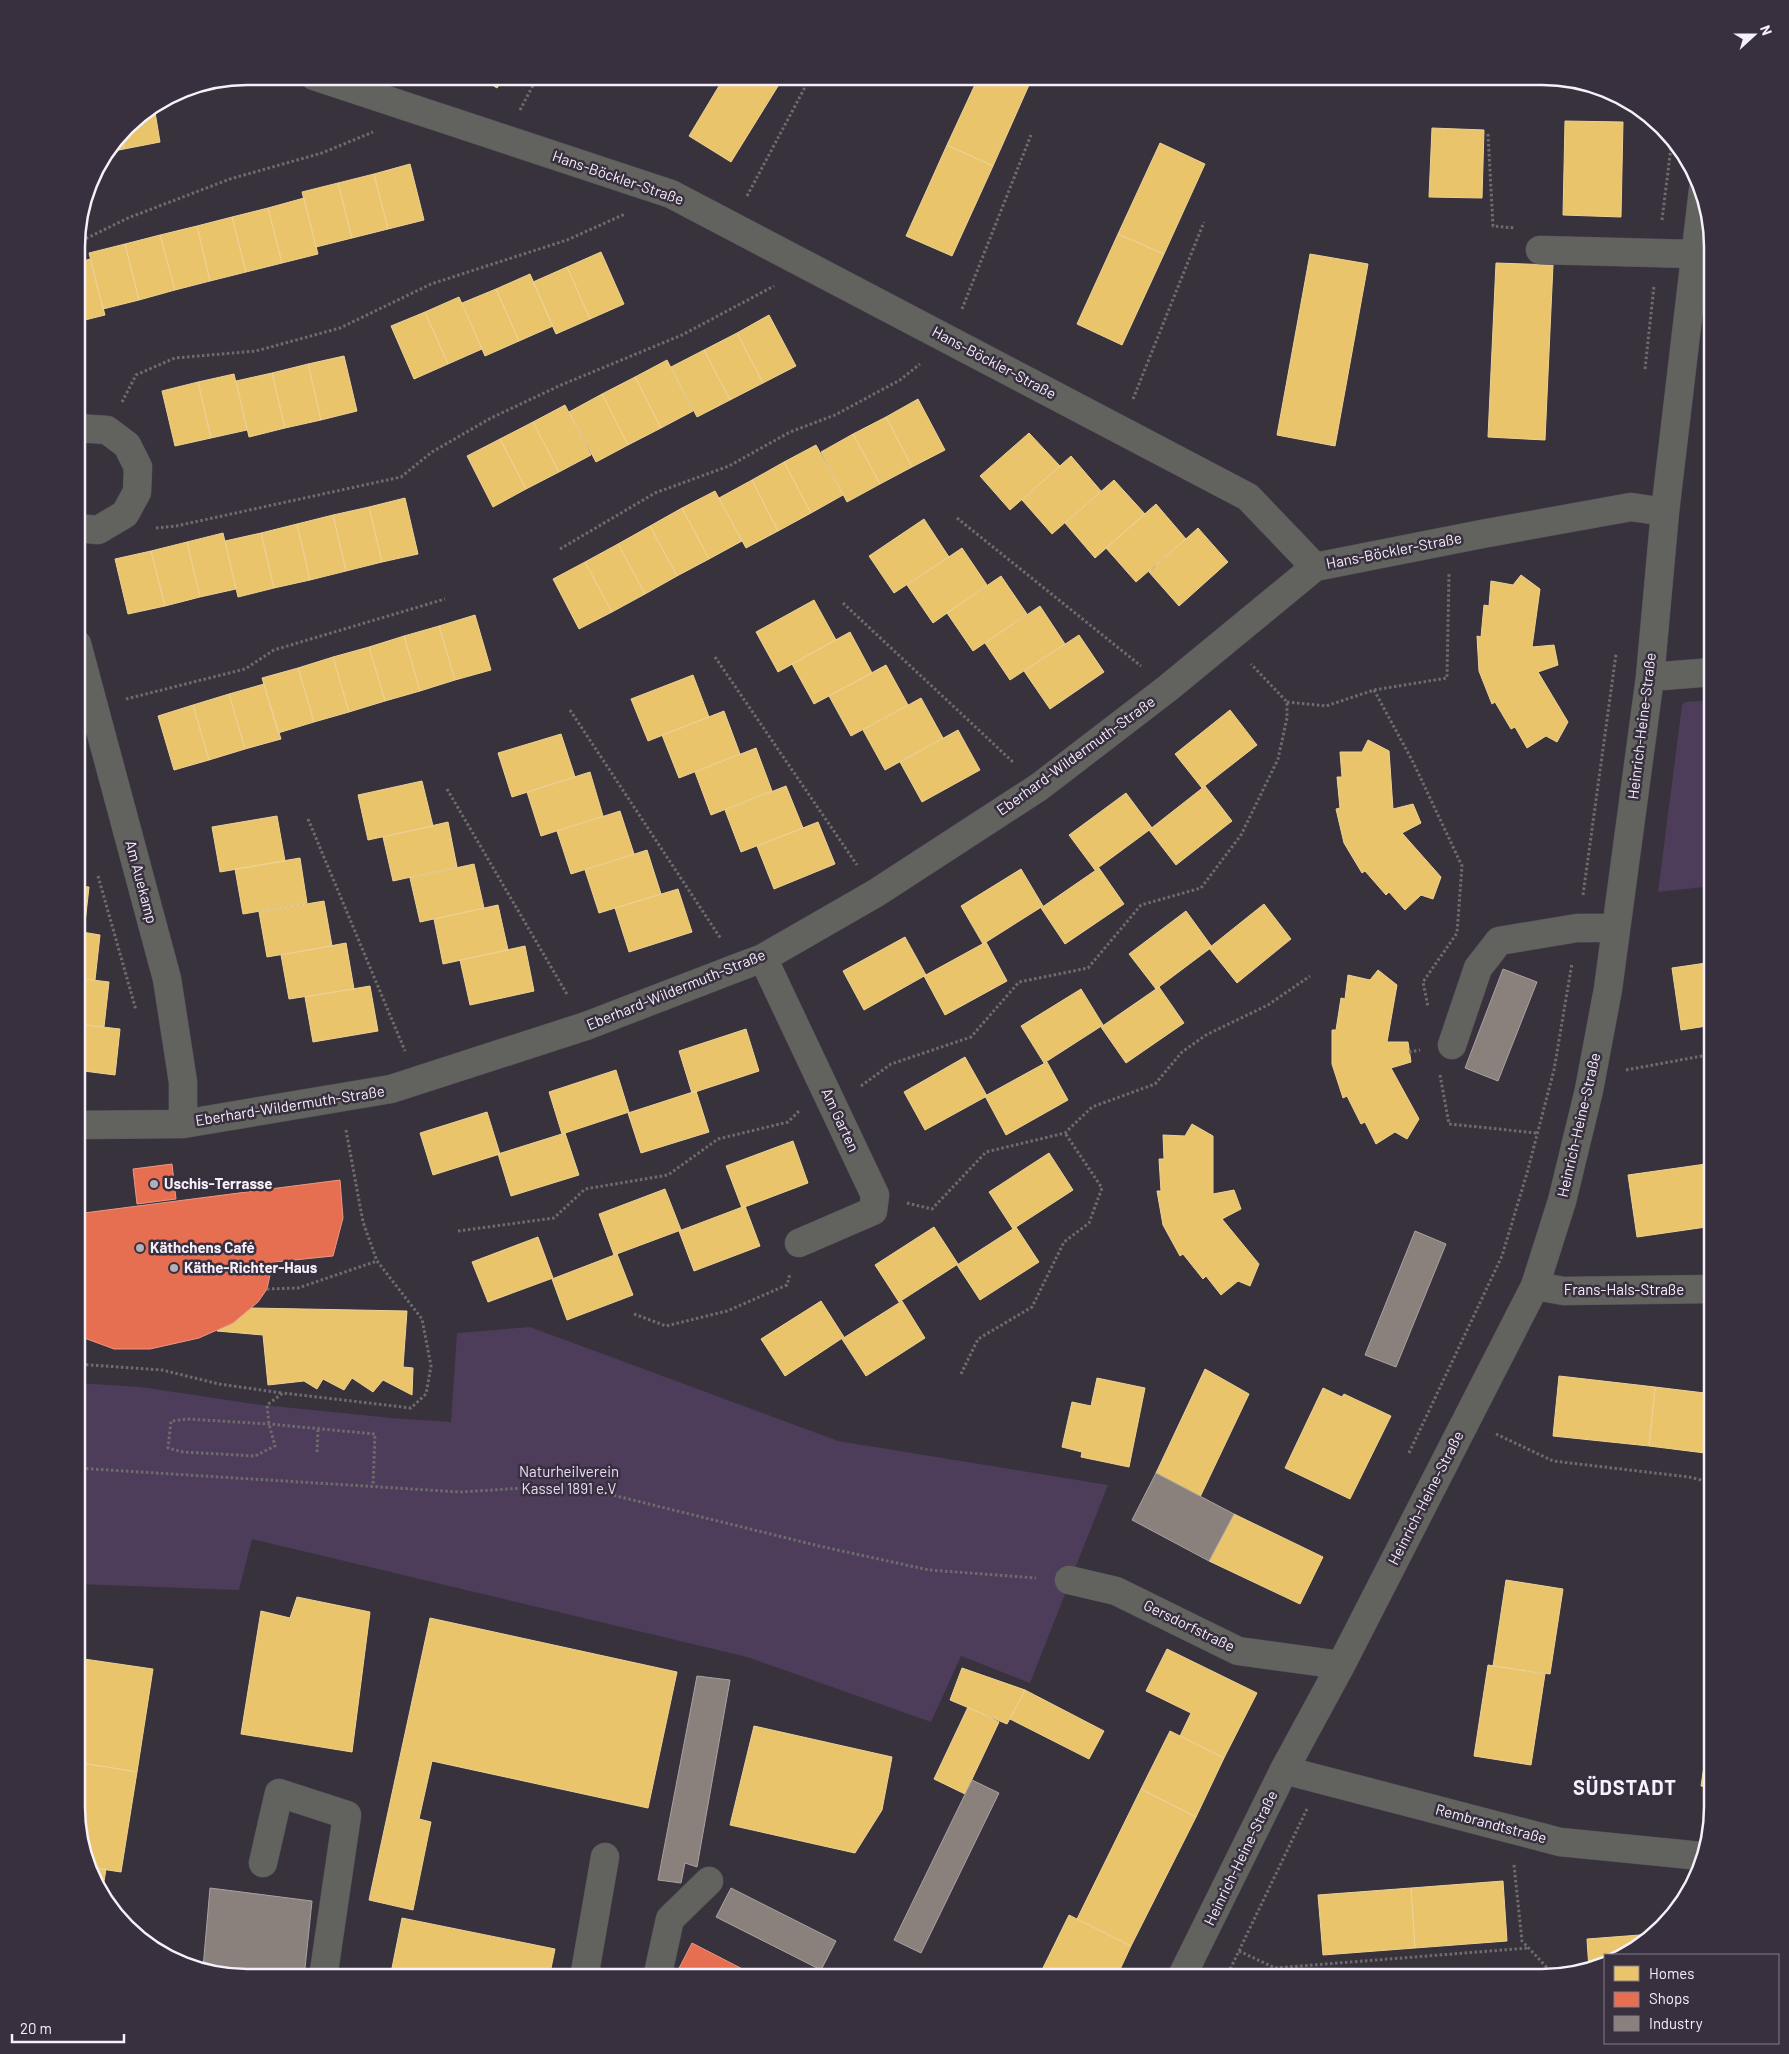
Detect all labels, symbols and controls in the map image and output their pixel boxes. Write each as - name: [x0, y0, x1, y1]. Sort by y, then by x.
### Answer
- north arrow: [1729, 10, 1779, 60]
- text: N: [1757, 23, 1776, 38]
- street label: Hans-Böckler-Straße: [550, 146, 686, 208]
- street label: Hans-Böckler-Straße: [929, 322, 1060, 402]
- street label: Hans-Böckler-Straße: [1324, 528, 1463, 572]
- street label: Heinrich-Heine-Straße: [1623, 651, 1659, 800]
- street label: Eberhard-Wildermuth-Straße: [993, 692, 1158, 819]
- street label: Am Auekamp: [122, 838, 162, 925]
- street label: Eberhard-Wildermuth-Straße: [584, 945, 768, 1033]
- street label: Heinrich-Heine-Straße: [1553, 1051, 1603, 1199]
- street label: Eberhard-Wildermuth-Straße: [194, 1081, 386, 1129]
- street label: Am Garten: [818, 1085, 863, 1154]
- place label: Uschis-Terrasse: [164, 1174, 273, 1192]
- marker: Uschis-Terrasse: [148, 1178, 160, 1190]
- place label: Käthchens Café: [150, 1238, 255, 1256]
- marker: Käthchens Café: [134, 1242, 146, 1254]
- place label: Käthe-Richter-Haus: [184, 1258, 318, 1276]
- marker: Käthe-Richter-Haus: [168, 1262, 180, 1274]
- street label: Frans-Hals-Straße: [1564, 1280, 1684, 1298]
- street label: Heinrich-Heine-Straße: [1384, 1428, 1467, 1568]
- park label: Naturheilverein Kassel 1891 e.V: [519, 1462, 619, 1497]
- street label: Gersdorfstraße: [1141, 1595, 1238, 1655]
- district label: SÜDSTADT: [1573, 1775, 1677, 1799]
- street label: Heinrich-Heine-Straße: [1200, 1787, 1281, 1928]
- street label: Rembrandtstraße: [1434, 1800, 1549, 1847]
- legend: [1604, 1954, 1779, 2044]
- text: Homes: [1649, 1964, 1694, 1982]
- text: Shops: [1649, 1989, 1689, 2007]
- scale bar: [12, 2012, 125, 2044]
- text: Industry: [1649, 2014, 1703, 2032]
- text: 20 m: [20, 2019, 52, 2037]

